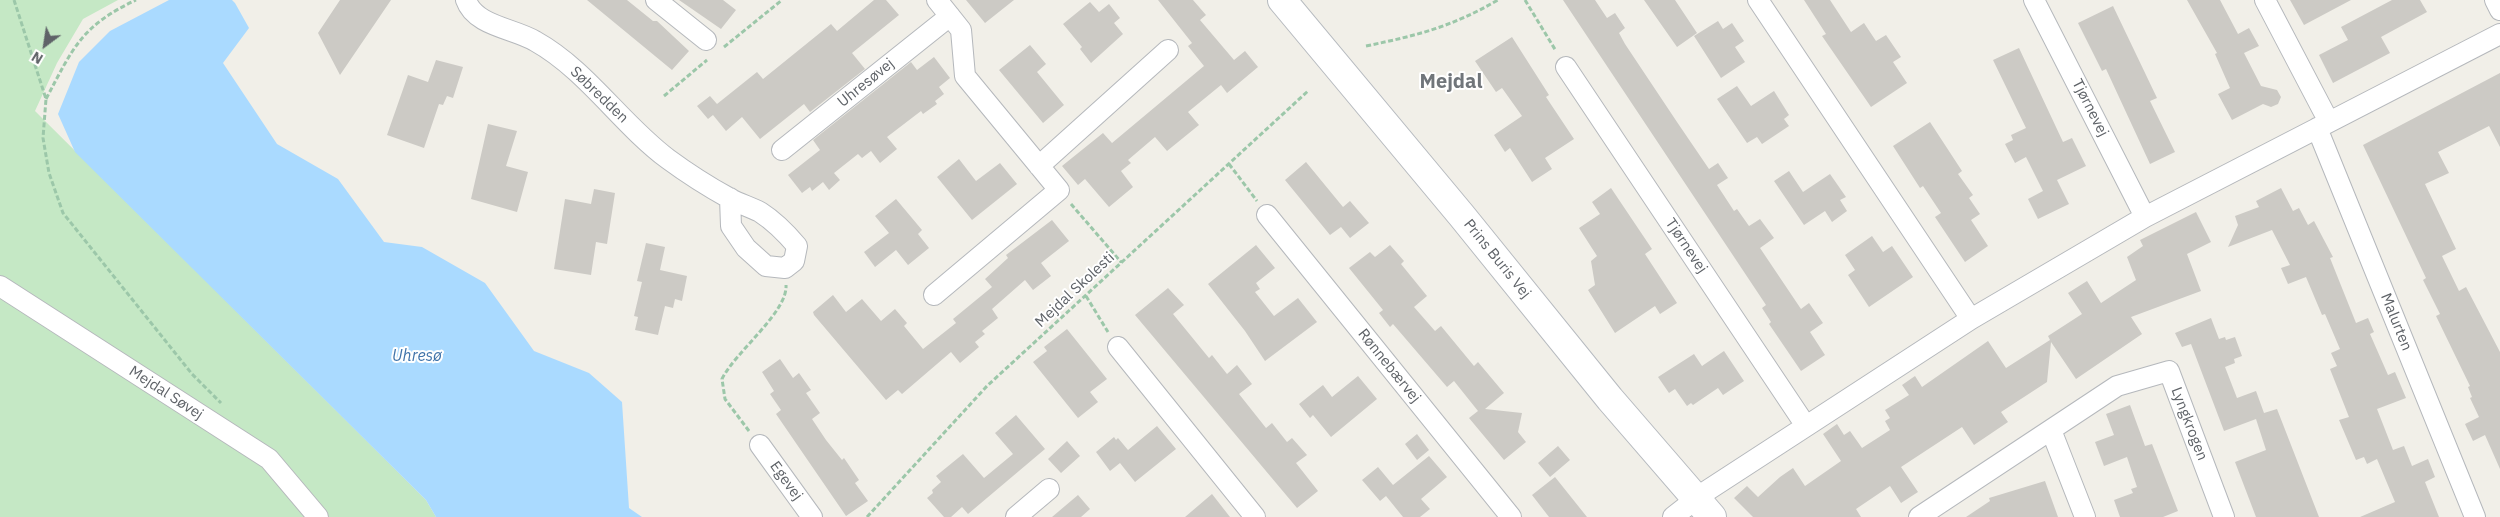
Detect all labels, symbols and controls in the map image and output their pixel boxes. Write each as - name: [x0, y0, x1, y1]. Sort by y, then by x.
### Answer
- north arrow: [20, 20, 70, 70]
- text: N: [28, 48, 46, 68]
- street label: Uhresøvej: [834, 55, 898, 111]
- street label: Søbredden: [566, 63, 632, 127]
- district label: Mejdal: [1420, 70, 1482, 94]
- street label: Tjørnevej: [2068, 76, 2112, 140]
- street label: Tjørnevej: [1661, 215, 1711, 277]
- street label: Prins Buris Vej: [1460, 216, 1534, 302]
- street label: Mejdal Skolesti: [1032, 249, 1118, 331]
- street label: Malurten: [2376, 291, 2416, 353]
- street label: Rønnebærvej: [1354, 325, 1424, 407]
- water label: Uhresø: [392, 346, 442, 366]
- street label: Mejdal Søvej: [126, 362, 206, 424]
- street label: Lyngkrogen: [2167, 385, 2211, 463]
- street label: Egevej: [766, 458, 806, 504]

